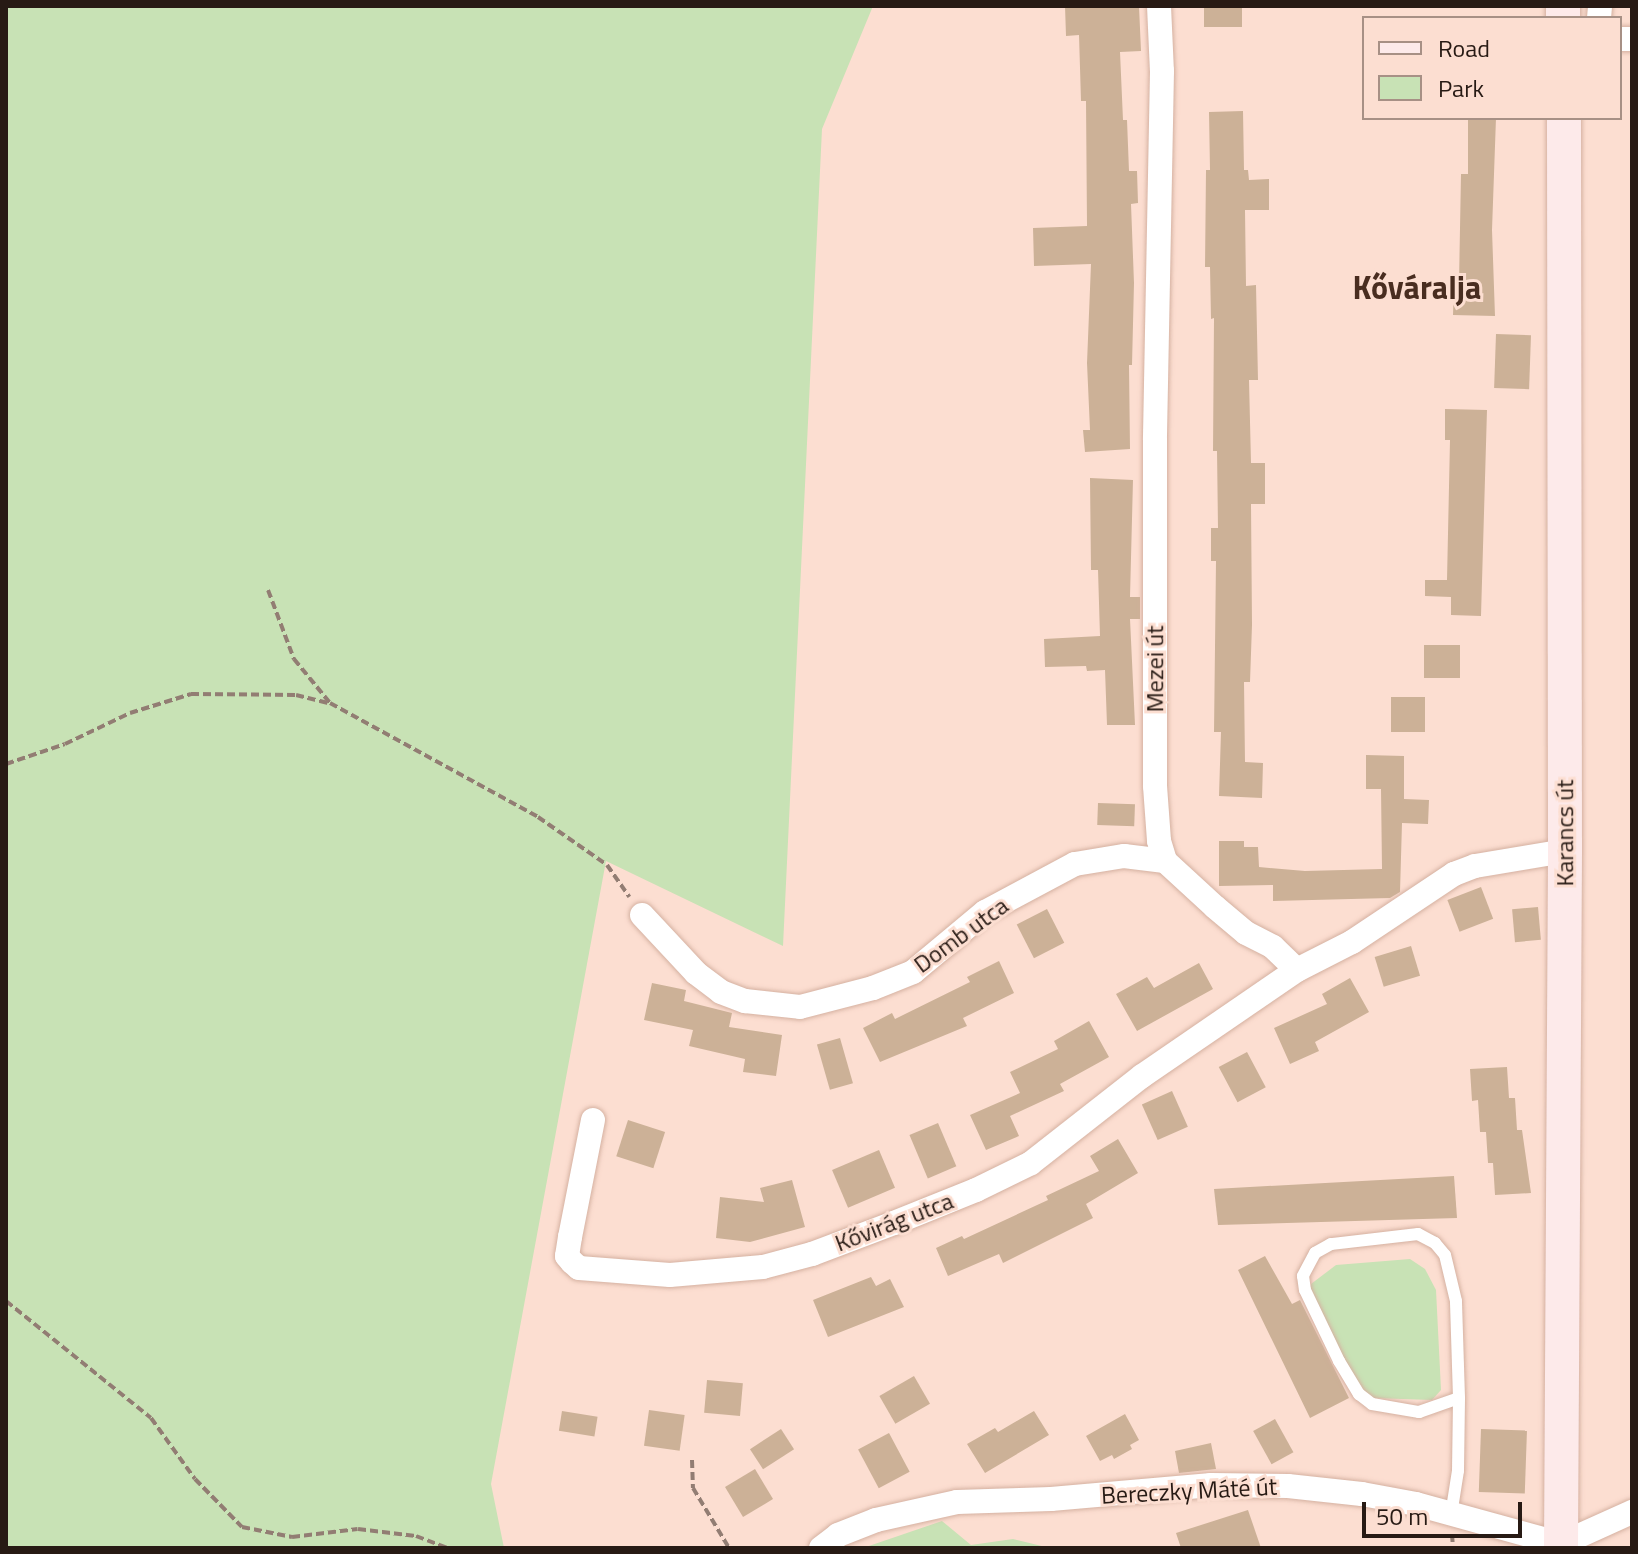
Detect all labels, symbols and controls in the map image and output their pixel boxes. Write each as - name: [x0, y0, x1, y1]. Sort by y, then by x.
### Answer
- legend: [1362, 16, 1622, 120]
- text: Road: [1438, 30, 1490, 66]
- text: Park: [1438, 70, 1484, 106]
- district label: Kőváralja: [1353, 268, 1481, 306]
- street label: Mezei út: [1141, 626, 1169, 712]
- street label: Karancs út: [1551, 780, 1579, 886]
- street label: Domb utca: [908, 891, 1014, 979]
- street label: Kővirág utca: [831, 1186, 957, 1258]
- street label: Bereczky Máté út: [1100, 1472, 1278, 1510]
- scale bar: [1366, 1486, 1526, 1536]
- text: 50 m: [1376, 1498, 1428, 1534]

